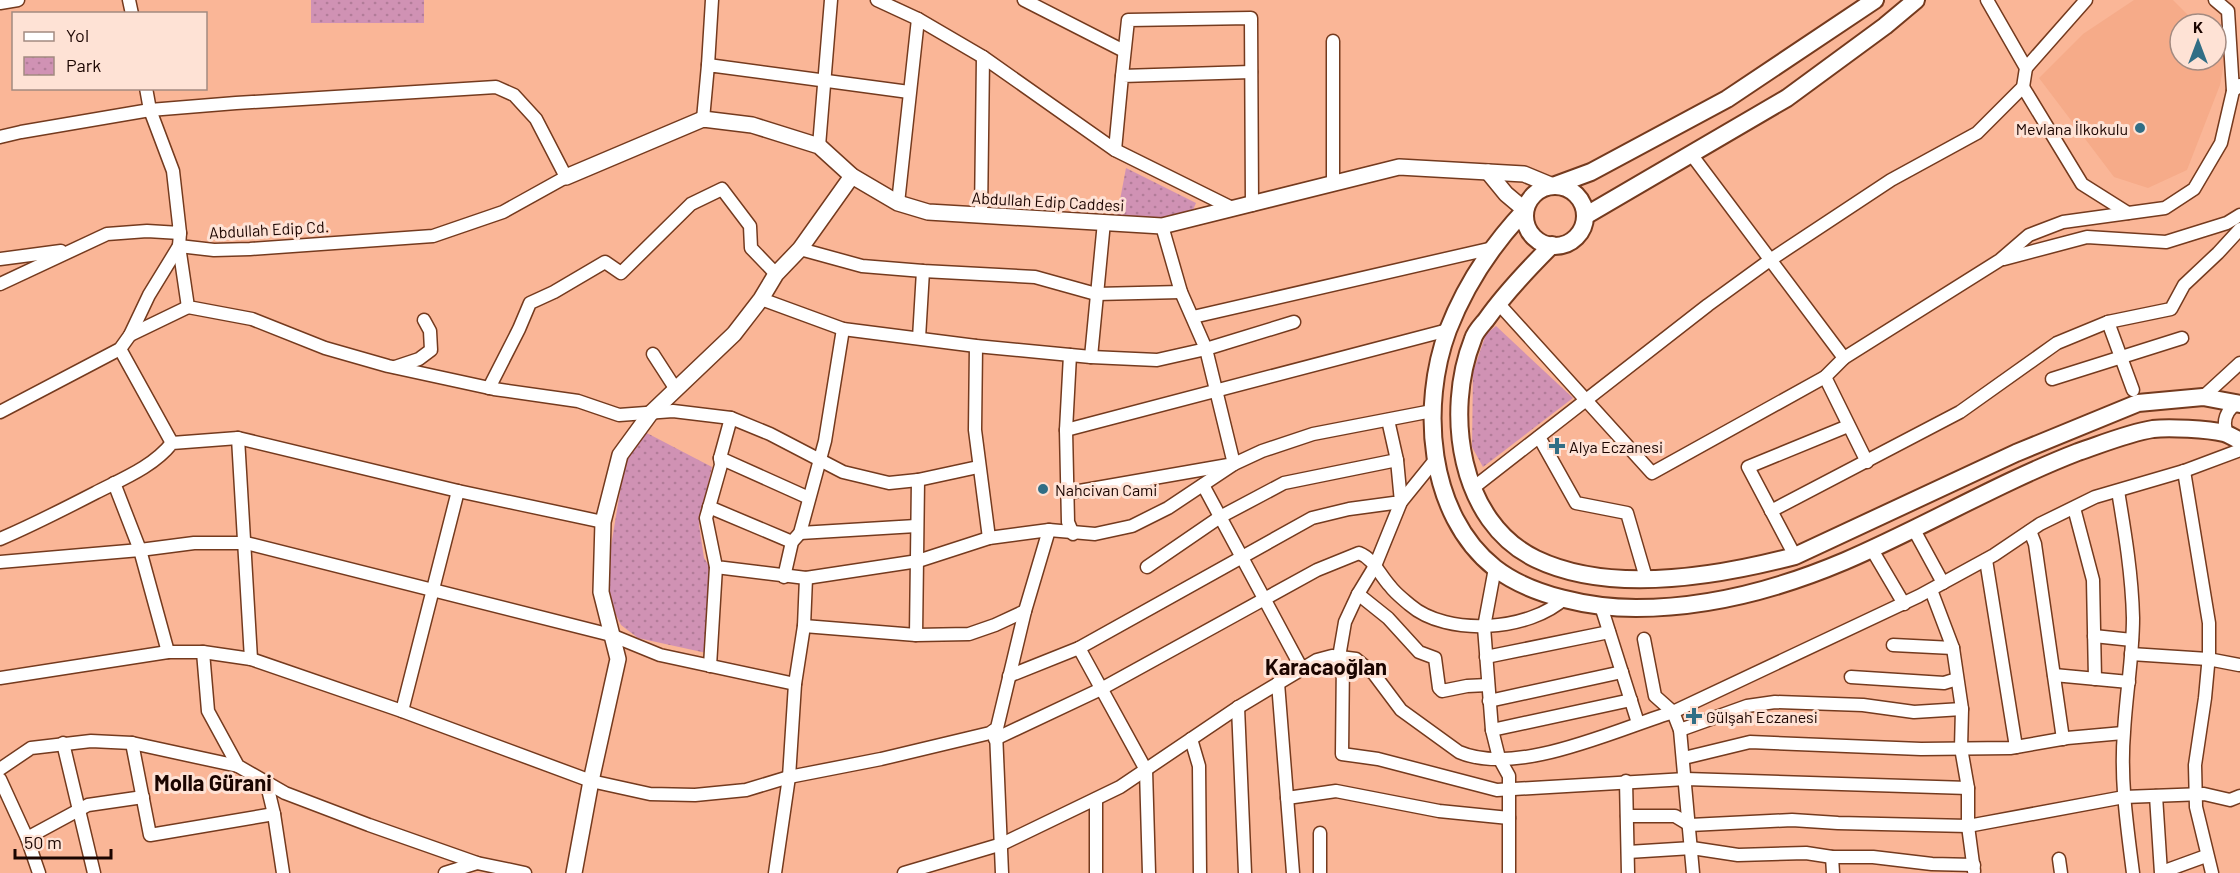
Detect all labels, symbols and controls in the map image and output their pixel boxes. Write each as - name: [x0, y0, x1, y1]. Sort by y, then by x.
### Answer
- legend: [12, 12, 207, 90]
- north arrow: [2168, 12, 2228, 72]
- text: K: [2193, 17, 2203, 36]
- text: Yol: [66, 24, 89, 46]
- text: Park: [66, 54, 101, 76]
- place label: Mevlana İlkokulu: [2016, 119, 2128, 138]
- marker: Mevlana İlkokulu: [2133, 121, 2147, 135]
- street label: Abdullah Edip Caddesi: [971, 188, 1125, 214]
- street label: Abdullah Edip Cd.: [208, 216, 330, 242]
- place label: Alya Eczanesi: [1569, 437, 1663, 456]
- marker: Alya Eczanesi: [1550, 439, 1564, 453]
- place label: Nahcivan Cami: [1055, 480, 1157, 499]
- marker: Nahcivan Cami: [1036, 482, 1050, 496]
- district label: Karacaoğlan: [1265, 653, 1387, 679]
- place label: Gülşah Eczanesi: [1706, 707, 1818, 726]
- marker: Gülşah Eczanesi: [1687, 709, 1701, 723]
- district label: Molla Gürani: [154, 769, 272, 795]
- scale bar: [15, 822, 111, 860]
- text: 50 m: [24, 831, 62, 853]

